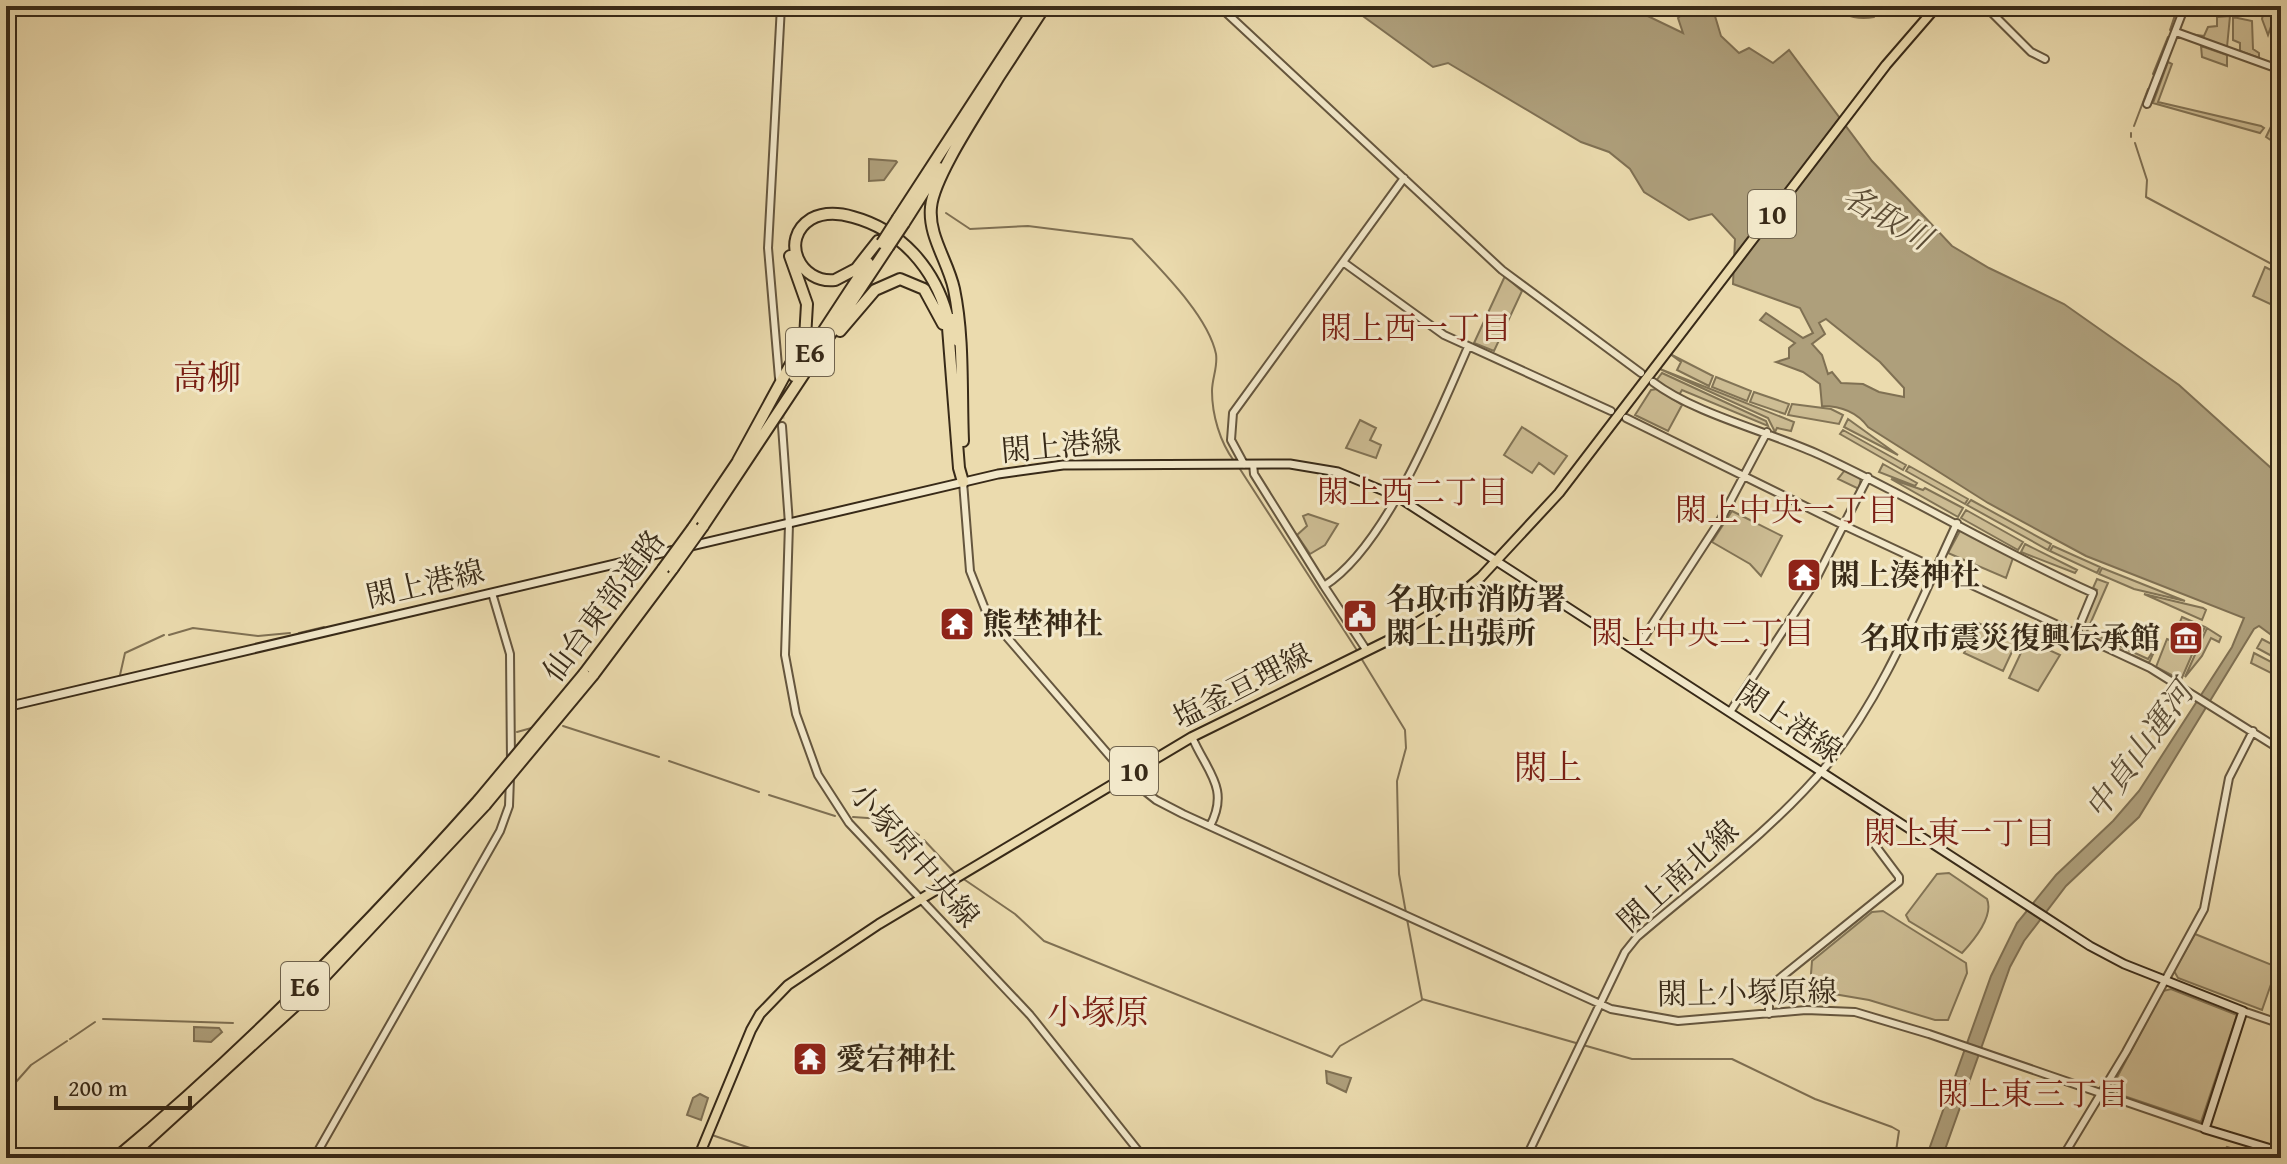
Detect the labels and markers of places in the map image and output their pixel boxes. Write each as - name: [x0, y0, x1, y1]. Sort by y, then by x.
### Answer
- place label: 閖上湊神社: [1830, 552, 1980, 596]
- temple icon: 閖上湊神社: [1785, 556, 1823, 594]
- place label: 名取市消防署 閖上出張所: [1386, 576, 1566, 654]
- public building icon: 名取市消防署 閖上出張所: [1341, 597, 1379, 635]
- place label: 熊埜神社: [983, 601, 1103, 645]
- temple icon: 熊埜神社: [938, 605, 976, 643]
- place label: 名取市震災復興伝承館: [1860, 615, 2160, 659]
- museum icon: 名取市震災復興伝承館: [2167, 619, 2205, 657]
- place label: 愛宕神社: [836, 1036, 956, 1080]
- temple icon: 愛宕神社: [791, 1040, 829, 1078]

